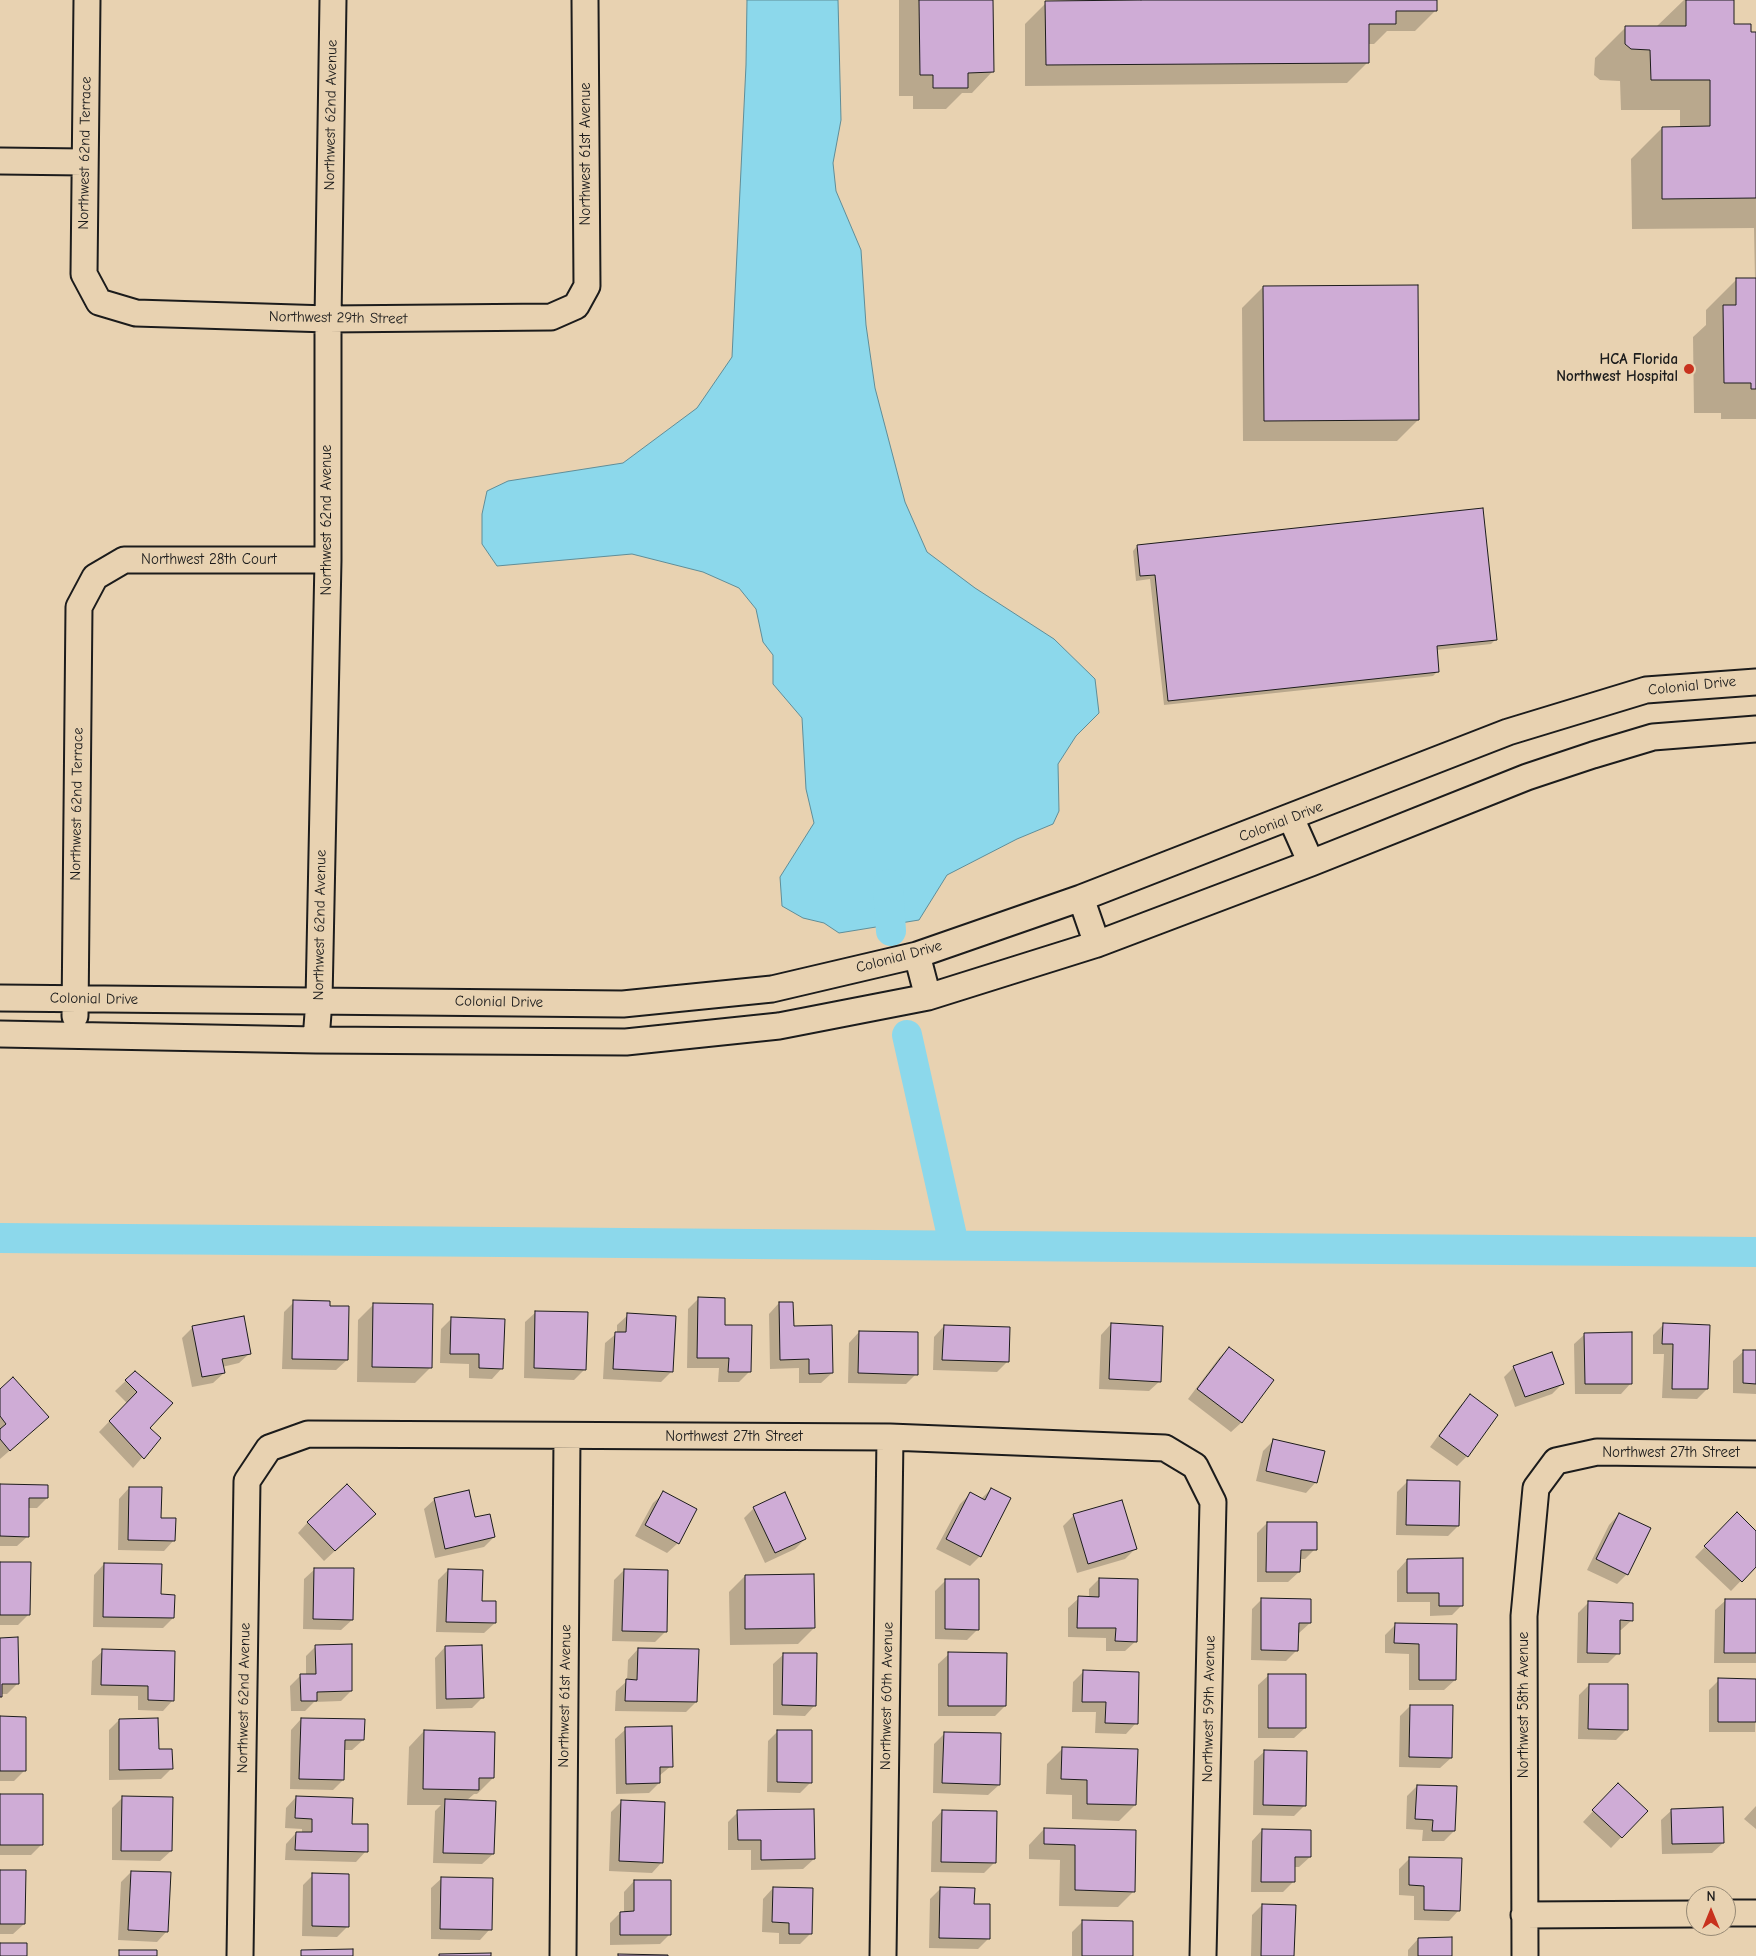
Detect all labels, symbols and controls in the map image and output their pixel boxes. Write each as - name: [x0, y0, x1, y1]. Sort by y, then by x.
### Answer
- street label: Northwest 62nd Avenue: [321, 39, 341, 191]
- street label: Northwest 62nd Terrace: [75, 76, 95, 230]
- street label: Northwest 61st Avenue: [577, 82, 595, 226]
- street label: Northwest 29th Street: [269, 308, 407, 328]
- place label: HCA Florida Northwest Hospital: [1556, 351, 1678, 386]
- marker: HCA Florida Northwest Hospital: [1682, 362, 1696, 376]
- street label: Northwest 62nd Avenue: [318, 445, 336, 595]
- street label: Northwest 28th Court: [141, 551, 277, 569]
- street label: Colonial Drive: [1647, 672, 1737, 700]
- street label: Northwest 62nd Terrace: [67, 727, 87, 881]
- street label: Colonial Drive: [1237, 798, 1325, 846]
- street label: Northwest 62nd Avenue: [310, 849, 330, 1001]
- street label: Colonial Drive: [854, 937, 944, 977]
- street label: Colonial Drive: [50, 989, 138, 1009]
- street label: Colonial Drive: [455, 992, 543, 1012]
- street label: Northwest 27th Street: [665, 1428, 803, 1446]
- street label: Northwest 27th Street: [1602, 1444, 1740, 1462]
- street label: Northwest 62nd Avenue: [234, 1622, 254, 1774]
- street label: Northwest 60th Avenue: [877, 1622, 897, 1770]
- street label: Northwest 61st Avenue: [555, 1624, 575, 1768]
- street label: Northwest 58th Avenue: [1515, 1632, 1533, 1778]
- street label: Northwest 59th Avenue: [1199, 1635, 1219, 1783]
- north arrow: [1686, 1886, 1736, 1936]
- text: N: [1706, 1888, 1716, 1905]

